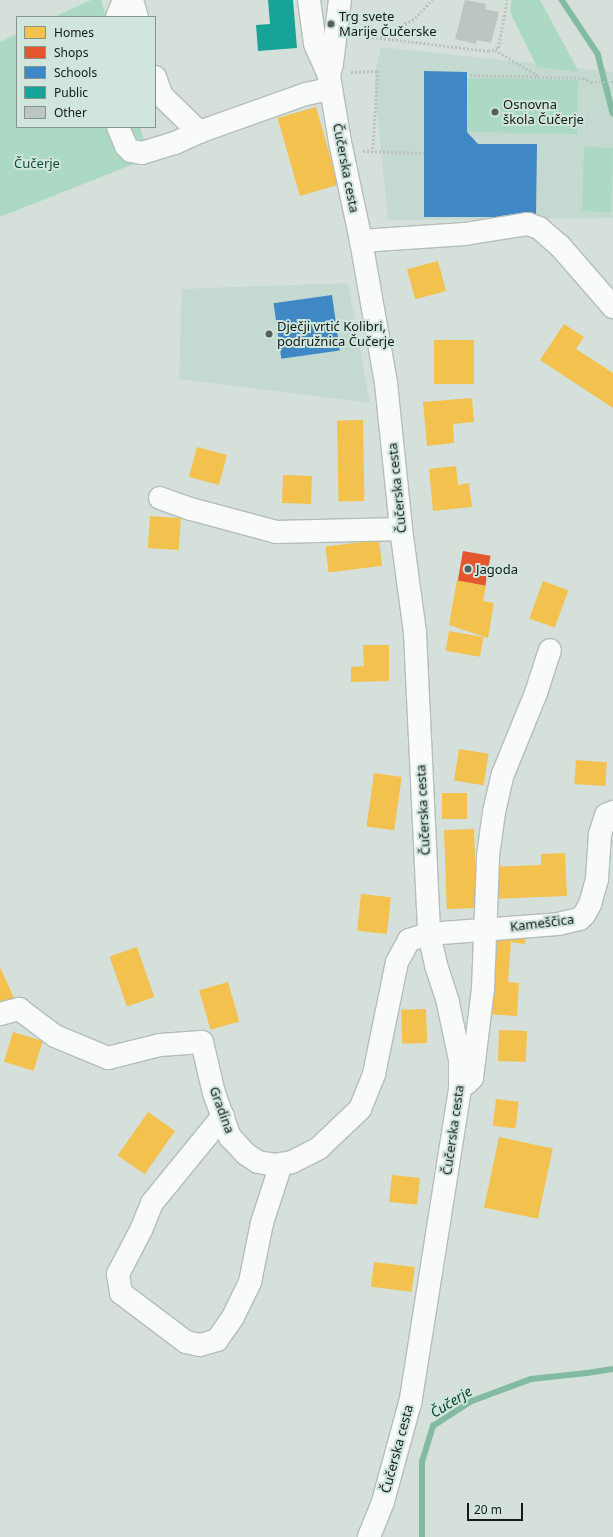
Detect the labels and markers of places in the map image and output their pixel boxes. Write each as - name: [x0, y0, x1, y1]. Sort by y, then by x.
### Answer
- place label: Trg svete Marije Čučerske: [339, 9, 437, 40]
- marker: Trg svete Marije Čučerske: [326, 19, 336, 29]
- place label: Osnovna škola Čučerje: [503, 97, 584, 128]
- marker: Osnovna škola Čučerje: [490, 107, 500, 117]
- place label: Dječji vrtić Kolibri, podružnica Čučerje: [277, 319, 395, 350]
- marker: Dječji vrtić Kolibri, podružnica Čučerje: [264, 329, 274, 339]
- place label: Jagoda: [476, 561, 518, 577]
- marker: Jagoda: [463, 564, 473, 574]

